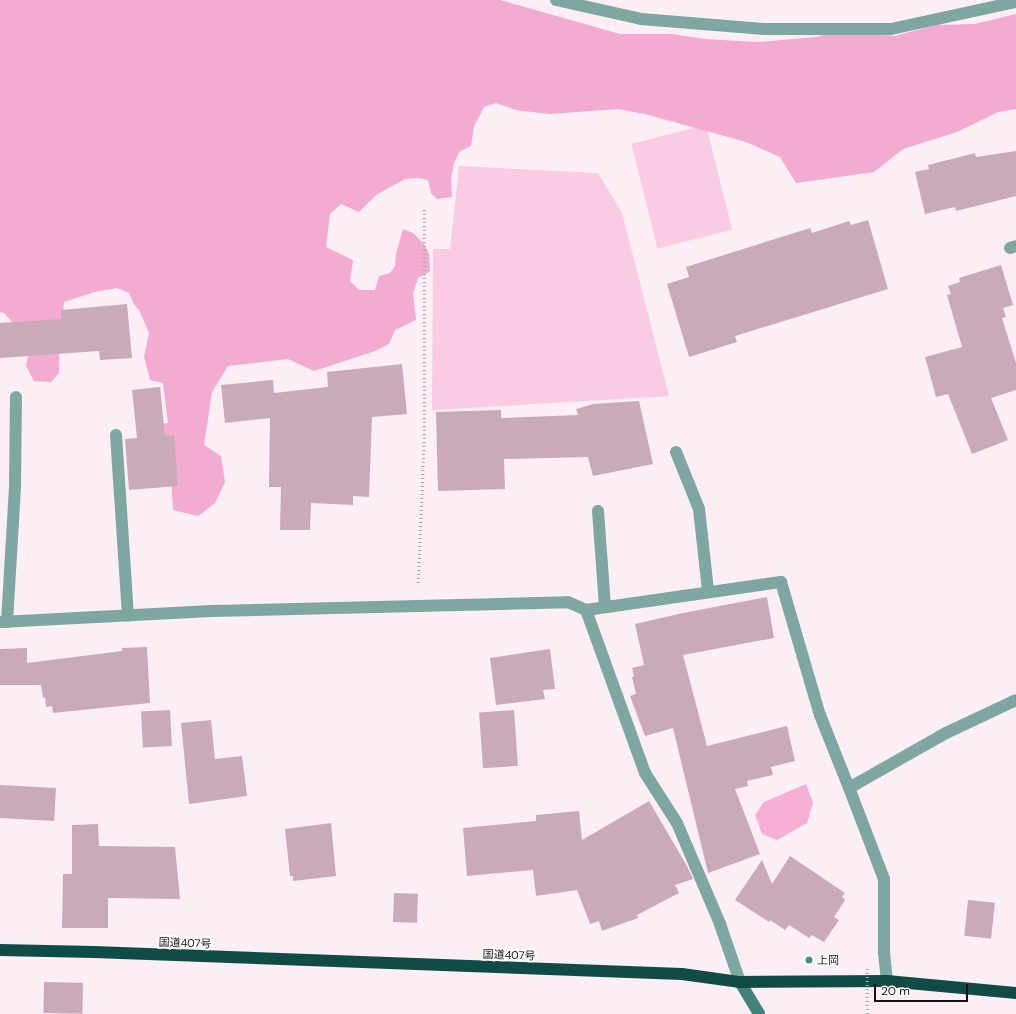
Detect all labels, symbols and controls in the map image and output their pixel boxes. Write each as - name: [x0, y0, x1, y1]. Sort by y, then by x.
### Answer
- street label: 国道407号: [158, 935, 212, 951]
- street label: 国道407号: [482, 947, 536, 963]
- place label: 上岡: [817, 953, 839, 967]
- marker: 上岡: [804, 955, 814, 965]
- scale bar: [876, 976, 970, 1002]
- text: 20 m: [881, 983, 910, 999]

